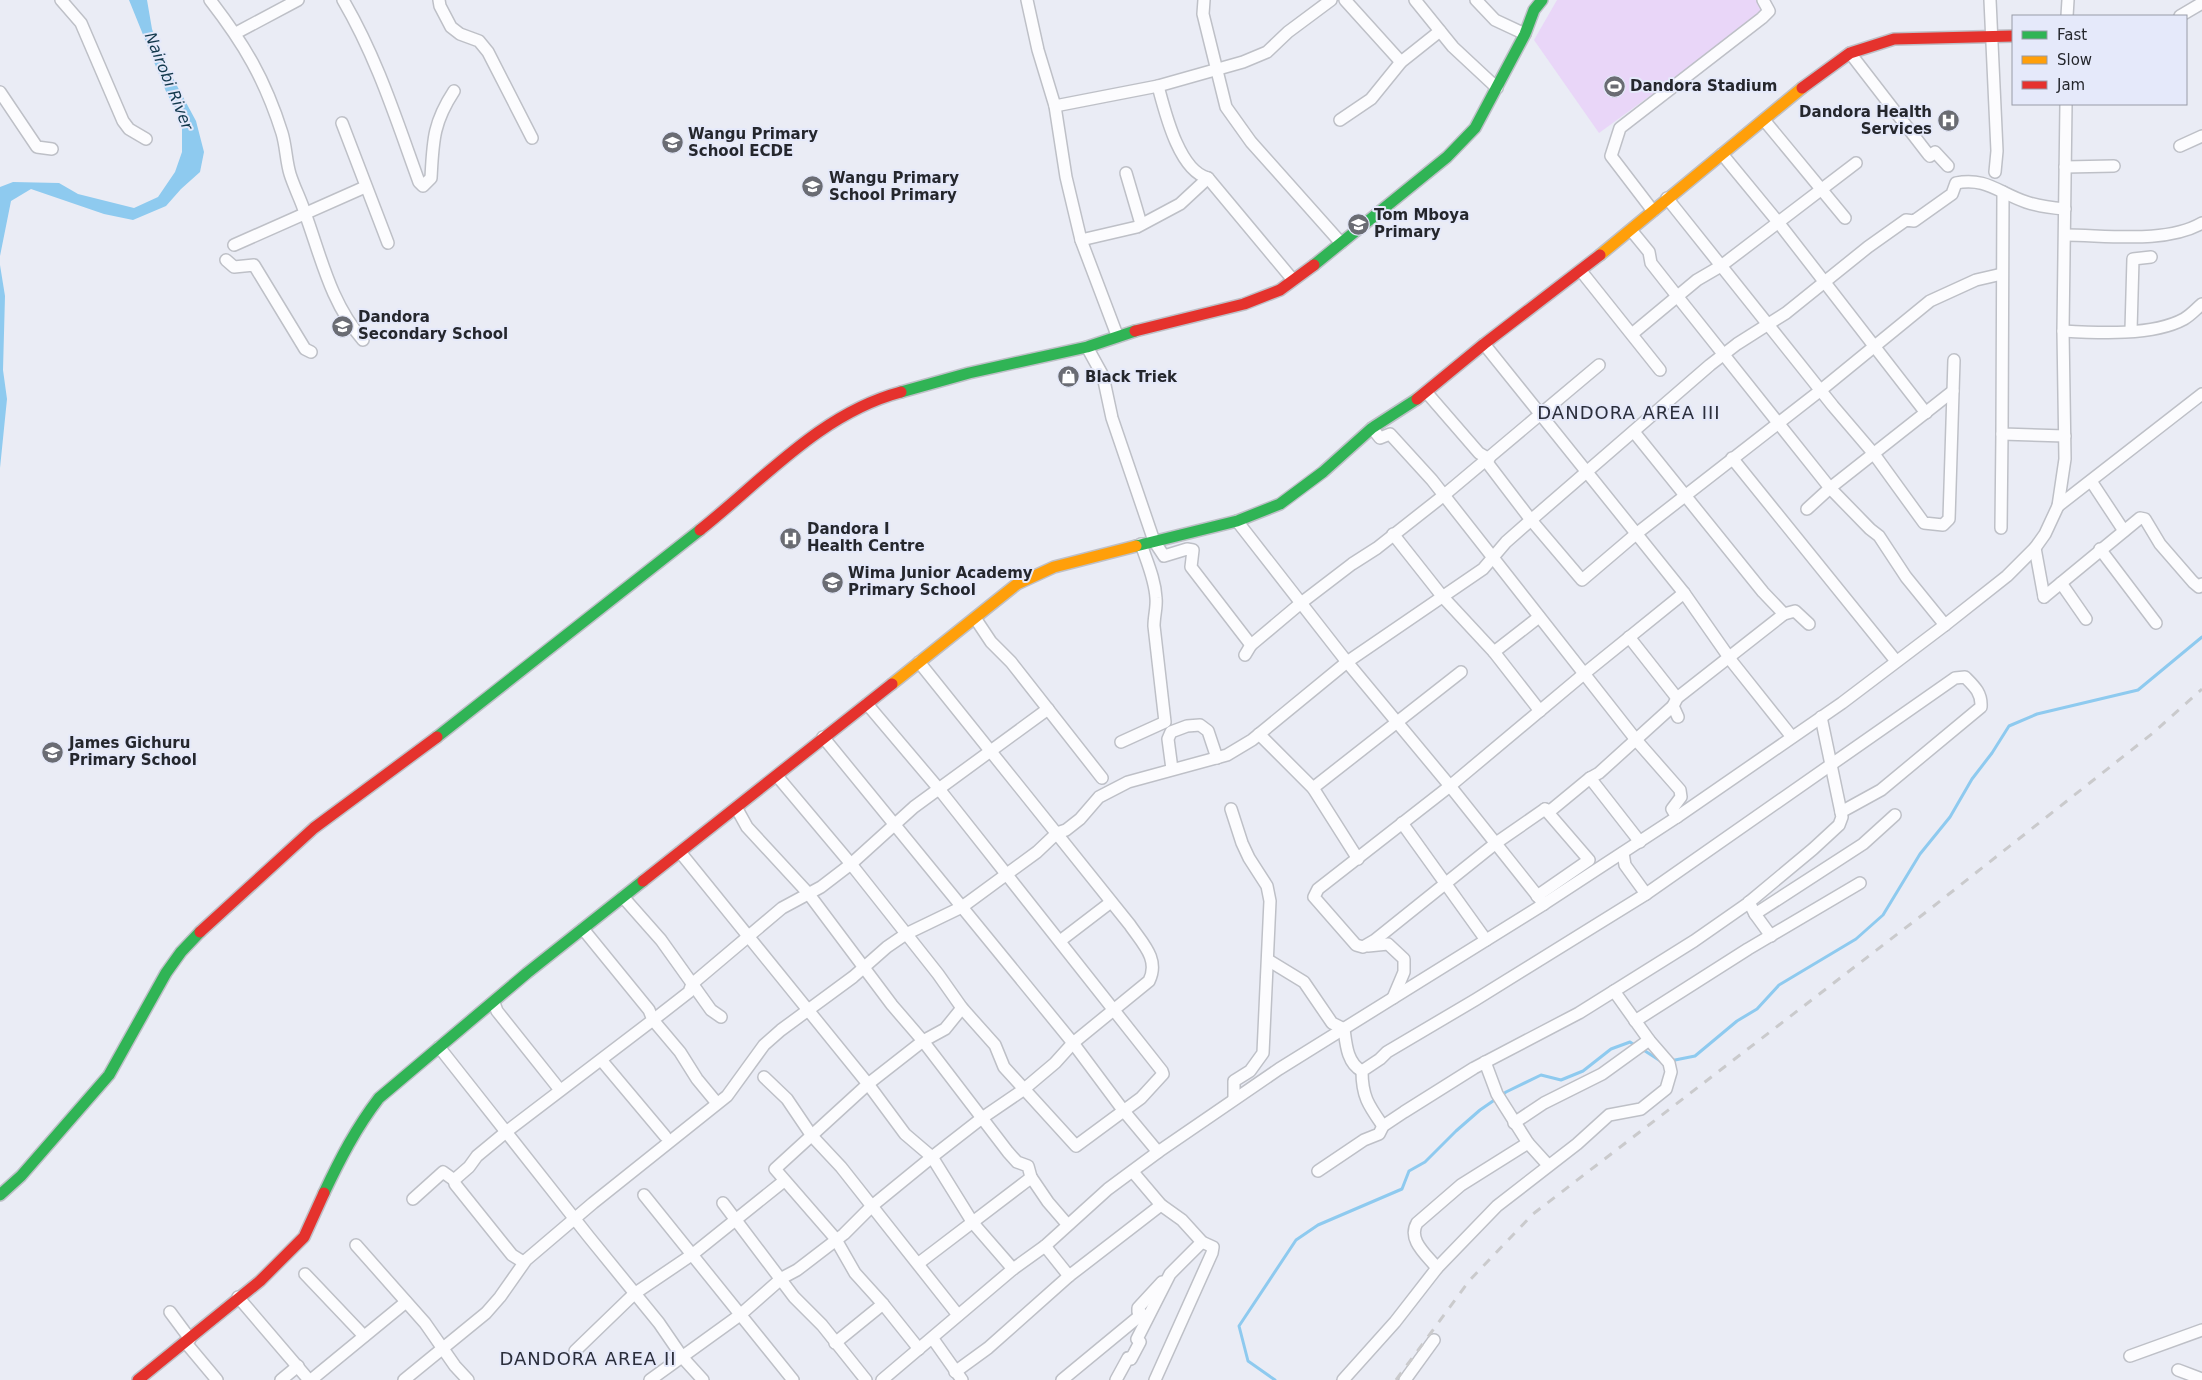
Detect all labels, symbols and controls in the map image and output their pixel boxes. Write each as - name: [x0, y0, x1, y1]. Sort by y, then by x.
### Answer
- legend: [2012, 15, 2187, 105]
- text: Fast: [2057, 26, 2087, 44]
- water label: Nairobi River: [141, 29, 198, 134]
- text: Slow: [2057, 51, 2092, 69]
- sports icon: Dandora Stadium: [1602, 74, 1626, 98]
- text: Jam: [2056, 76, 2085, 94]
- place label: Dandora Stadium: [1630, 77, 1777, 95]
- place label: Dandora Health Services: [1799, 103, 1932, 138]
- hospital icon: Dandora Health Services: [1936, 109, 1960, 133]
- place label: Wangu Primary School ECDE: [688, 125, 818, 160]
- school or university icon: Wangu Primary School ECDE: [660, 131, 684, 155]
- place label: Wangu Primary School Primary: [829, 169, 959, 204]
- school or university icon: Wangu Primary School Primary: [801, 175, 825, 199]
- place label: Tom Mboya Primary: [1374, 206, 1469, 241]
- school or university icon: Tom Mboya Primary: [1346, 212, 1370, 236]
- place label: Dandora Secondary School: [358, 308, 508, 343]
- school or university icon: Dandora Secondary School: [330, 314, 354, 338]
- shop icon: Black Triek: [1057, 365, 1081, 389]
- place label: Black Triek: [1085, 368, 1178, 386]
- district label: DANDORA AREA III: [1537, 402, 1721, 423]
- place label: Dandora I Health Centre: [807, 520, 925, 555]
- hospital icon: Dandora I Health Centre: [779, 526, 803, 550]
- place label: Wima Junior Academy Primary School: [848, 564, 1033, 599]
- school or university icon: Wima Junior Academy Primary School: [820, 570, 844, 594]
- place label: James Gichuru Primary School: [68, 734, 197, 769]
- school or university icon: James Gichuru Primary School: [41, 740, 65, 764]
- district label: DANDORA AREA II: [499, 1348, 677, 1369]

